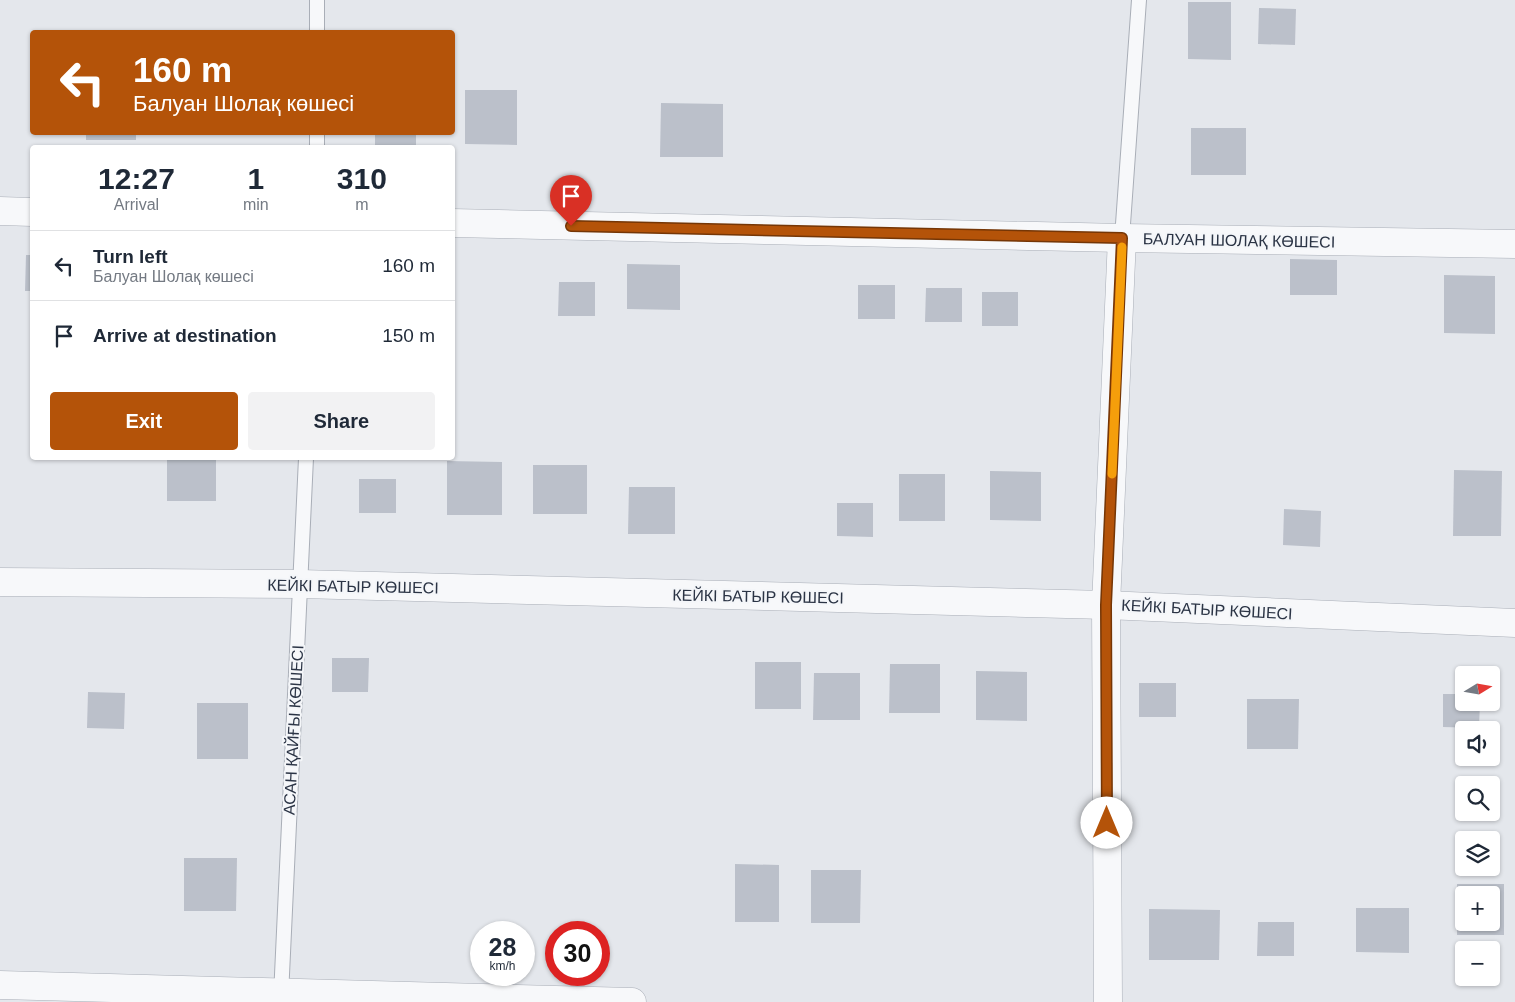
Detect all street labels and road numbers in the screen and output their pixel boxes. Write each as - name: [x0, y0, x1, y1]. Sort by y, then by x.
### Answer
- street label: БАЛУАН ШОЛАҚ КӨШЕСІ: [1143, 230, 1335, 251]
- street label: КЕЙКІ БАТЫР КӨШЕСІ: [267, 576, 439, 596]
- street label: КЕЙКІ БАТЫР КӨШЕСІ: [672, 586, 844, 606]
- street label: КЕЙКІ БАТЫР КӨШЕСІ: [1121, 596, 1293, 622]
- street label: АСАН ҚАЙҒЫ КӨШЕСІ: [280, 645, 306, 815]

